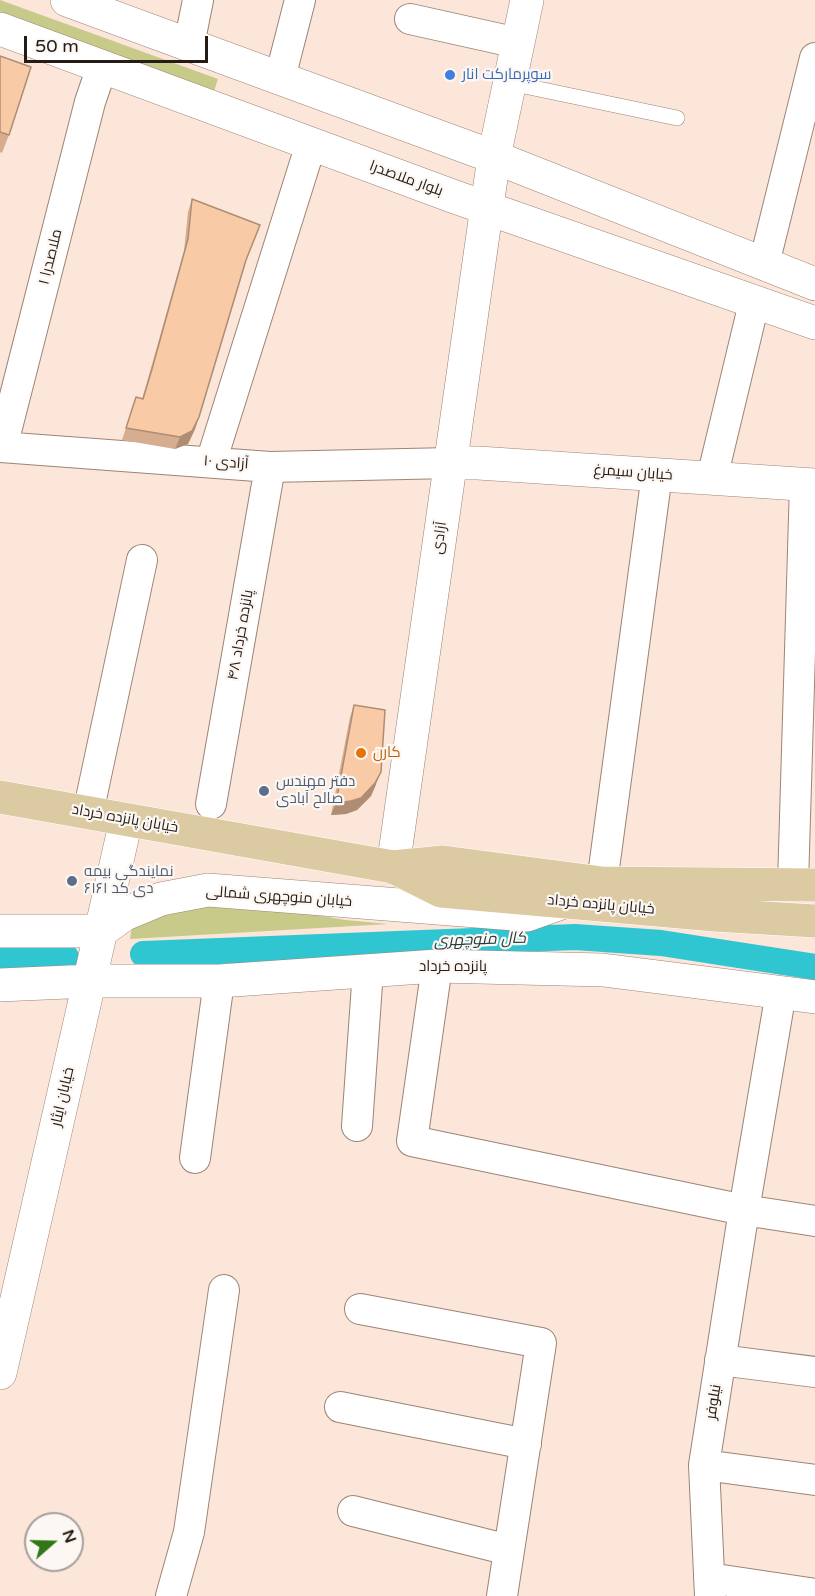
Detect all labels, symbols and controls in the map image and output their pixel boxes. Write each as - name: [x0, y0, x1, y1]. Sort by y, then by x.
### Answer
- scale bar: [27, 24, 212, 62]
- text: 50 m: [35, 35, 79, 57]
- place label: سوپرمارکت انار: [462, 66, 552, 84]
- marker: سوپرمارکت انار: [443, 68, 457, 82]
- street label: بلوار ملاصدرا: [367, 157, 445, 201]
- street label: ملاصدرا ۱: [35, 227, 67, 287]
- street label: آزادی ۱۰: [203, 452, 249, 474]
- street label: خیابان سیمرغ: [593, 461, 673, 485]
- street label: آزادی: [429, 521, 451, 555]
- street label: پانزده خرداد ۴۸: [224, 588, 258, 682]
- place label: کارن: [373, 744, 401, 762]
- marker: کارن: [354, 746, 368, 760]
- place label: دفتر مهندس صالح آبادی: [276, 773, 355, 808]
- marker: دفتر مهندس صالح آبادی: [257, 784, 271, 798]
- street label: خیابان پانزده خرداد: [70, 801, 180, 837]
- place label: نمایندگی بیمه دی کد ۶۱۶۱: [84, 863, 173, 898]
- marker: نمایندگی بیمه دی کد ۶۱۶۱: [65, 874, 79, 888]
- street label: خیابان منوچهری شمالی: [205, 883, 353, 911]
- street label: خیابان پانزده خرداد: [547, 891, 655, 919]
- water label: کال منوچهری: [434, 929, 526, 951]
- street label: پانزده خرداد: [419, 958, 487, 976]
- street label: خیابان ایثار: [47, 1066, 79, 1128]
- street label: نیلوفر: [702, 1383, 726, 1421]
- north arrow: [24, 1512, 84, 1572]
- text: N: [57, 1527, 81, 1546]

